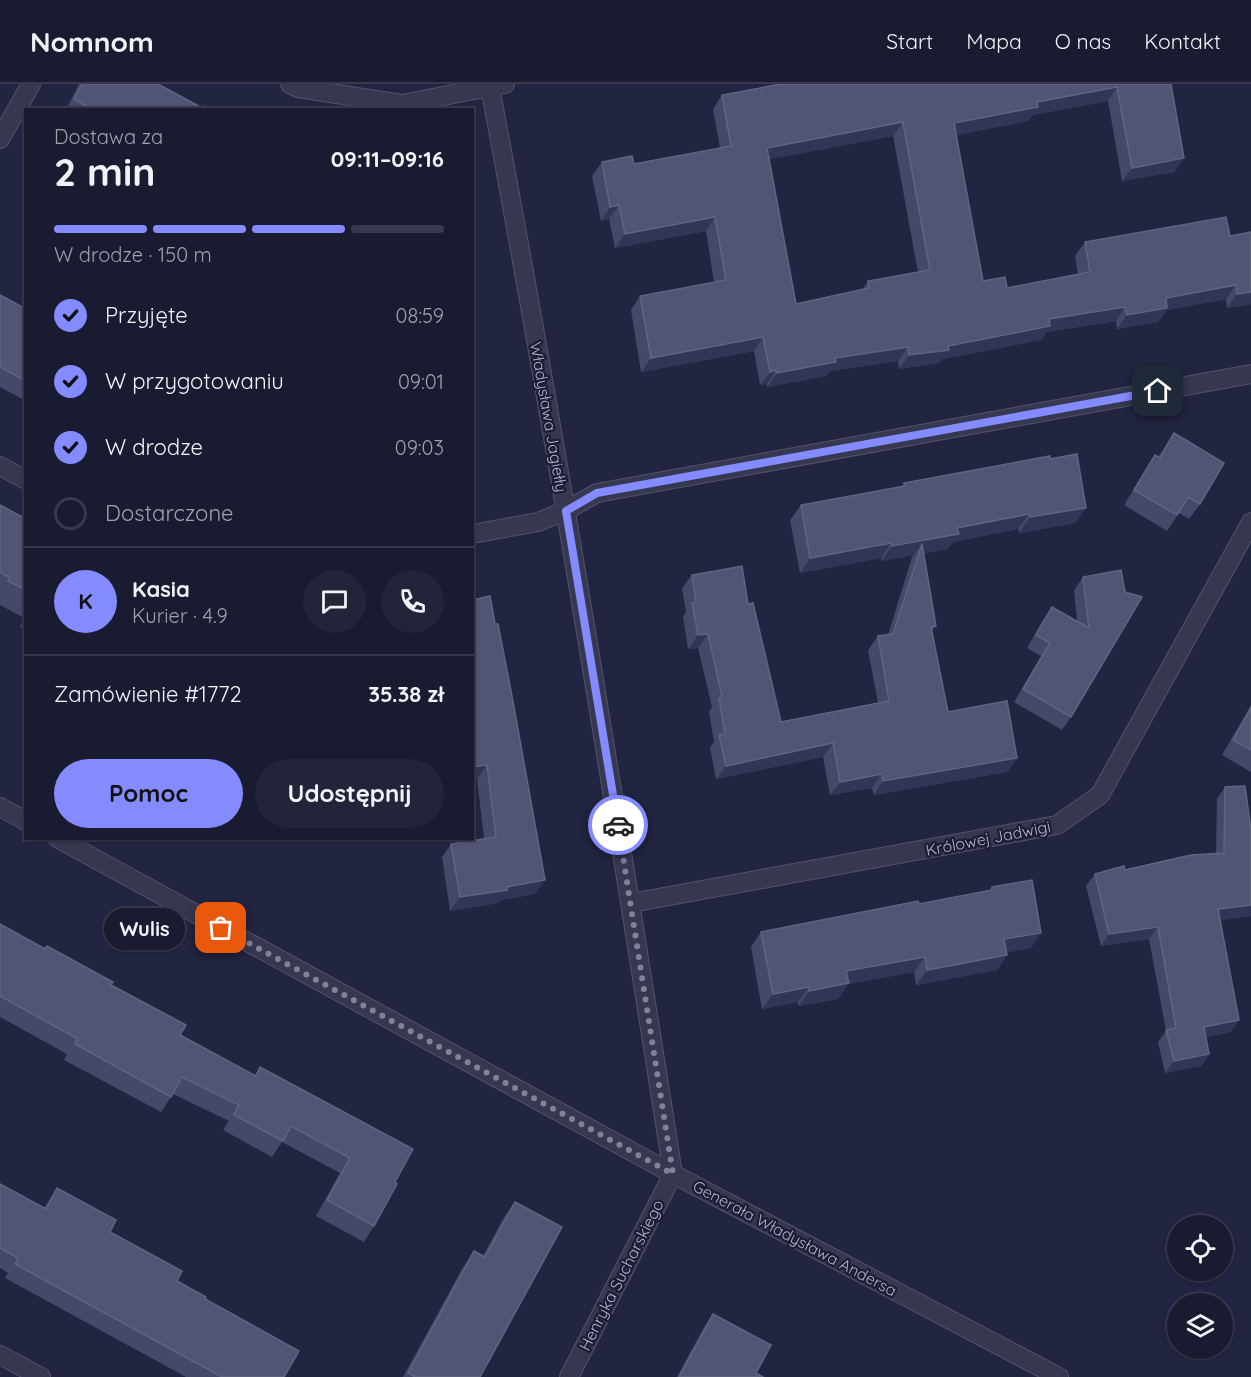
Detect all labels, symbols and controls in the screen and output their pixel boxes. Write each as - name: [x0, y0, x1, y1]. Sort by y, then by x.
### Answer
- text: Nomnom: [30, 24, 154, 59]
- text: Start: [886, 28, 933, 54]
- text: Mapa: [966, 28, 1022, 54]
- text: O nas: [1055, 28, 1111, 54]
- text: Kontakt: [1144, 28, 1221, 54]
- text: Dostawa za: [54, 124, 163, 149]
- text: 09:11–09:16: [331, 145, 444, 173]
- text: 2 min: [54, 147, 156, 196]
- text: W drodze · 150 m: [54, 242, 212, 267]
- icon: check: [54, 299, 87, 332]
- text: Przyjęte: [105, 301, 188, 329]
- text: 08:59: [396, 303, 444, 328]
- street label: Władysława Jagiełły: [526, 340, 572, 494]
- icon: check: [54, 365, 87, 398]
- pin: [1132, 365, 1183, 416]
- text: W przygotowaniu: [105, 367, 284, 395]
- text: 09:01: [398, 369, 444, 394]
- icon: home: [1141, 374, 1174, 407]
- icon: check: [54, 431, 87, 464]
- text: W drodze: [105, 433, 203, 461]
- text: 09:03: [395, 435, 444, 460]
- text: Dostarczone: [105, 499, 234, 527]
- button: chat: [303, 570, 366, 633]
- button: phone: [381, 570, 444, 633]
- text: Kasia: [132, 575, 190, 603]
- text: K: [78, 587, 93, 615]
- text: Kurier · 4.9: [132, 603, 228, 628]
- text: Zamówienie #1772: [54, 680, 242, 708]
- text: 35.38 zł: [368, 680, 444, 708]
- button: Pomoc: [54, 759, 243, 828]
- button: Udostępnij: [255, 759, 444, 828]
- courier: [588, 795, 648, 855]
- icon: car: [602, 809, 635, 842]
- street label: Królowej Jadwigi: [924, 816, 1052, 860]
- pin: [195, 902, 246, 953]
- callout: Wulis: [104, 907, 185, 949]
- icon: bag: [204, 911, 237, 944]
- text: Wulis: [119, 916, 170, 941]
- street label: Generała Władysława Andersa: [690, 1176, 900, 1300]
- street label: Henryka Sucharskiego: [574, 1196, 668, 1354]
- map controls: [1167, 1215, 1233, 1359]
- button: locate: [1167, 1215, 1233, 1281]
- button: layers: [1167, 1293, 1233, 1359]

